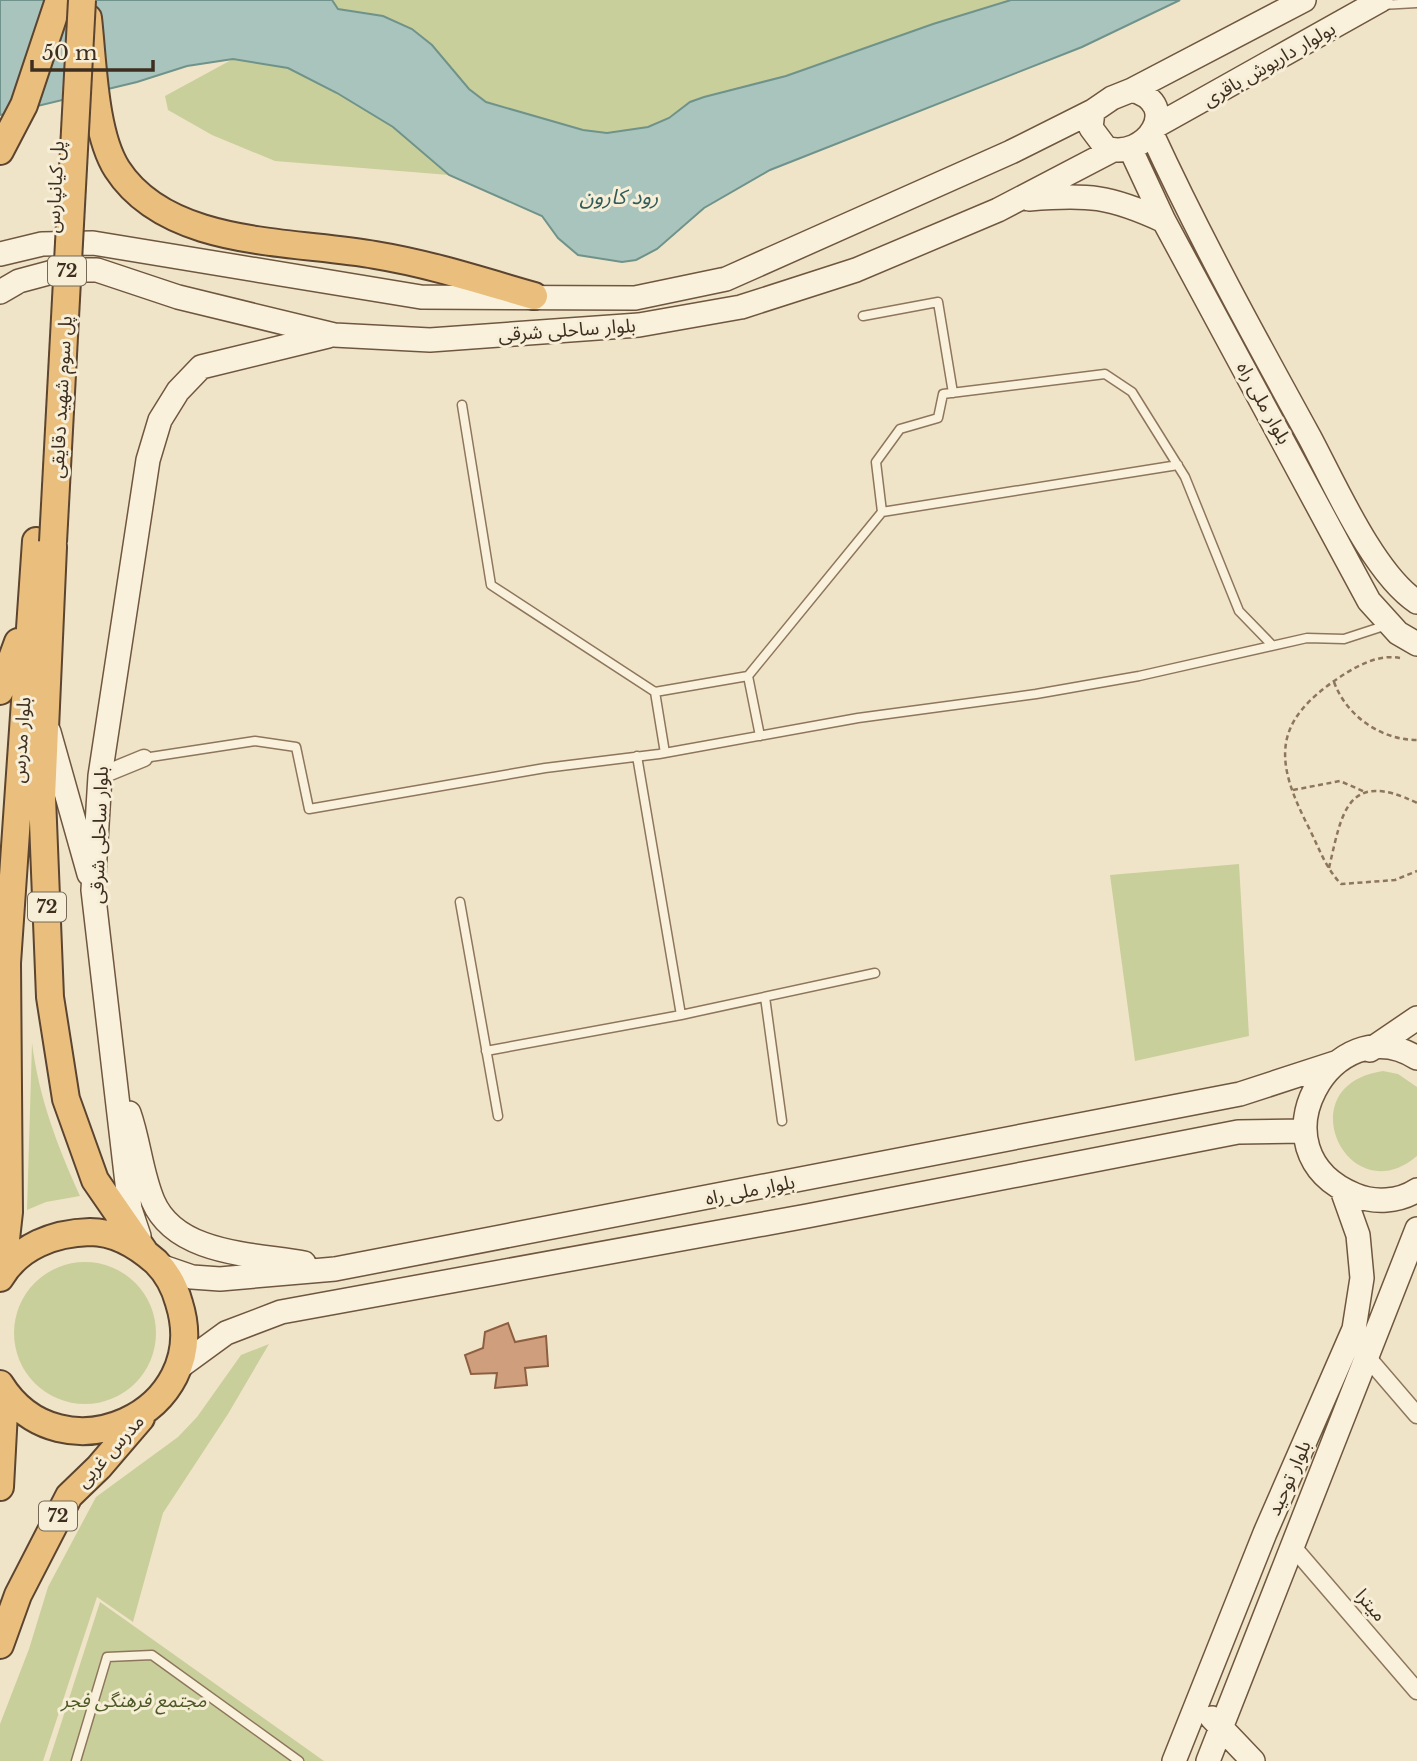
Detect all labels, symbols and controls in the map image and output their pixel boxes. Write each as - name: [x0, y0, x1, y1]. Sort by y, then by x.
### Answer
- street label: بولوار داریوش باقری: [1199, 17, 1339, 111]
- scale bar: [32, 28, 152, 72]
- text: 50 m: [42, 40, 98, 66]
- street label: پل کیانپارس: [41, 140, 70, 234]
- water label: رود کارون: [579, 184, 659, 210]
- road number: 72: [48, 256, 86, 286]
- street label: بلوار ساحلی شرقی: [497, 314, 637, 346]
- street label: پل سوم شهید دقایقی: [45, 315, 80, 479]
- street label: بلوار ملی راه: [1232, 358, 1296, 448]
- street label: بلوار مدرس: [7, 696, 35, 784]
- street label: بلوار ساحلی شرقی: [85, 766, 113, 904]
- road number: 72: [28, 893, 66, 922]
- street label: بلوار ملی راه: [703, 1170, 797, 1210]
- street label: مدرس غربی: [71, 1410, 149, 1492]
- street label: بلوار توحید: [1262, 1437, 1316, 1519]
- road number: 72: [39, 1502, 77, 1531]
- street label: میترا: [1351, 1584, 1391, 1626]
- park label: مجتمع فرهنگی فجر: [59, 1689, 207, 1715]

